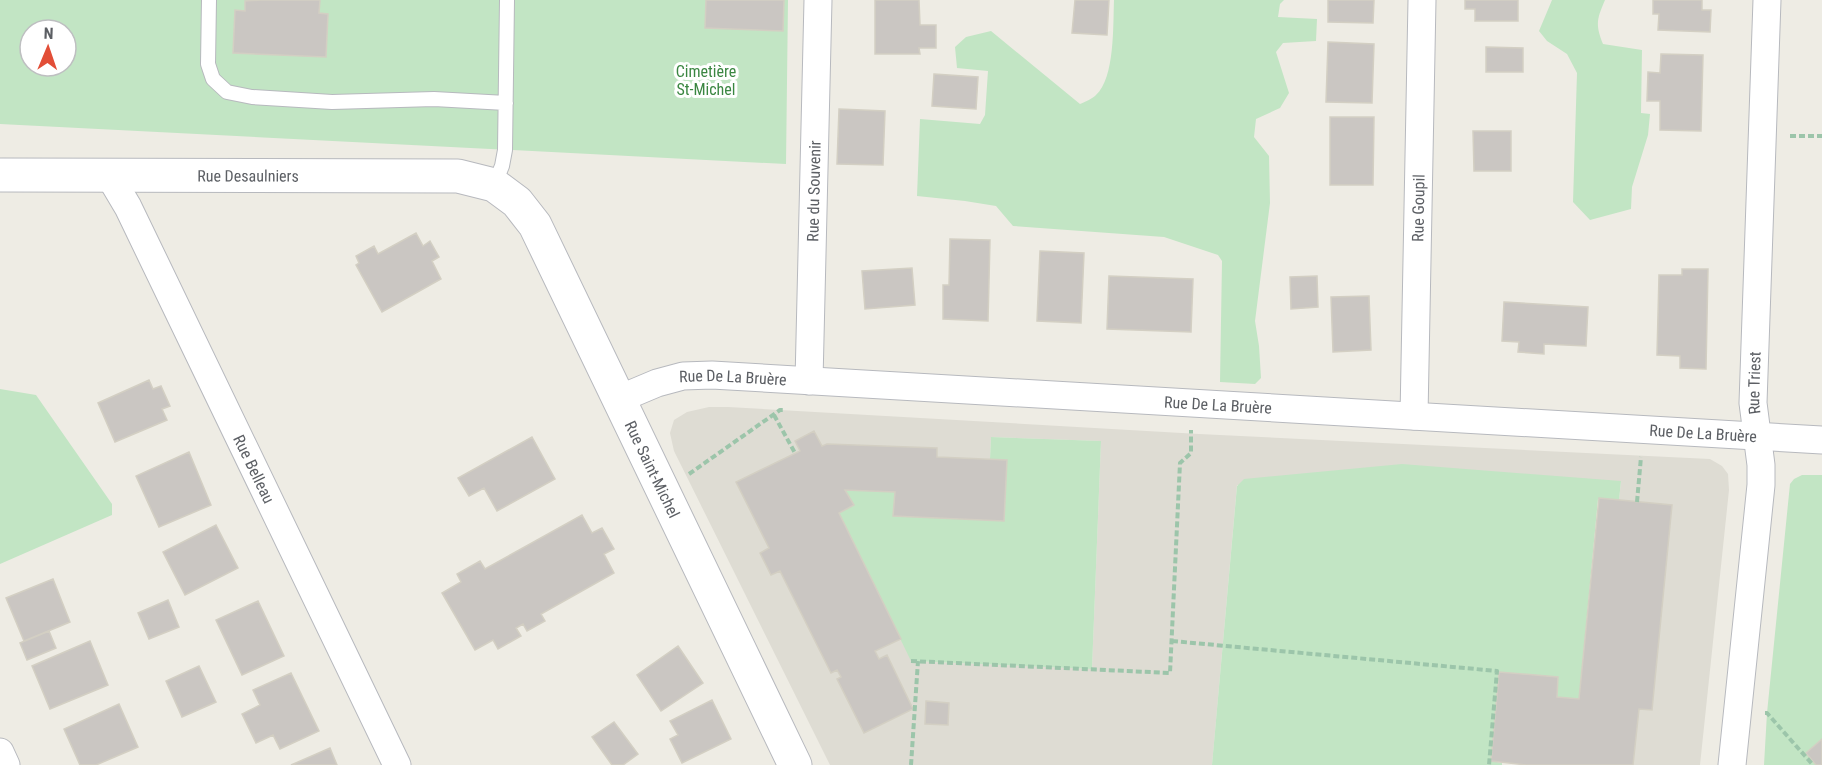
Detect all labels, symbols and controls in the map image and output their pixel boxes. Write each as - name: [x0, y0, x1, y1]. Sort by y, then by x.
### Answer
- north arrow: [18, 18, 78, 78]
- text: N: [43, 24, 54, 43]
- park label: Cimetière St-Michel: [676, 62, 736, 99]
- street label: Rue du Souvenir: [803, 140, 825, 242]
- street label: Rue Desaulniers: [197, 166, 299, 186]
- street label: Rue Goupil: [1408, 174, 1429, 242]
- street label: Rue Triest: [1744, 351, 1765, 416]
- street label: Rue De La Bruère: [679, 366, 787, 389]
- street label: Rue De La Bruère: [1164, 392, 1272, 418]
- street label: Rue Saint-Michel: [621, 418, 684, 521]
- street label: Rue De La Bruère: [1649, 421, 1757, 446]
- street label: Rue Belleau: [229, 432, 278, 507]

